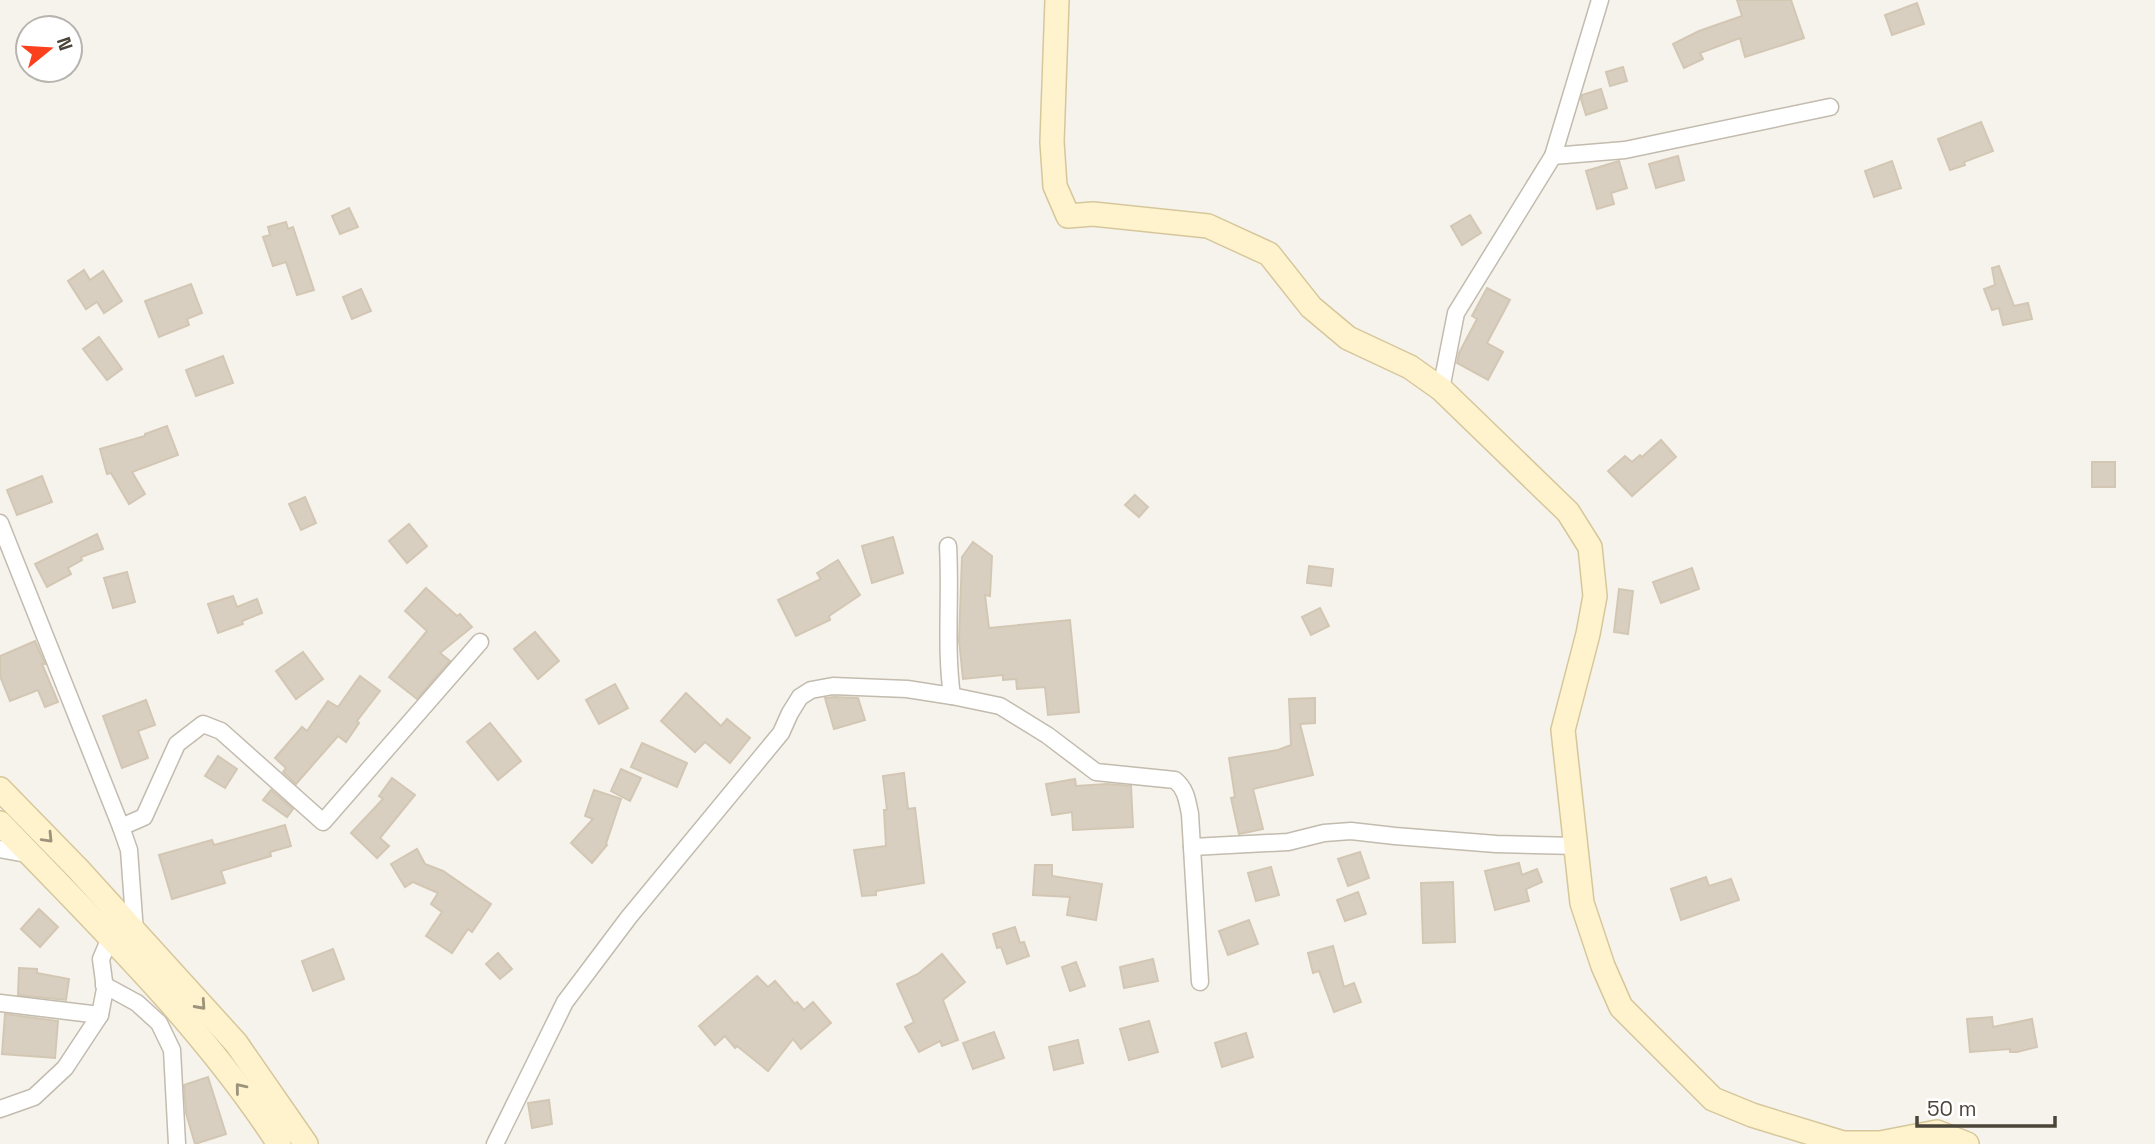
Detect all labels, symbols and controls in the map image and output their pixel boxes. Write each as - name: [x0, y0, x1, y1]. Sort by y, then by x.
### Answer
- north arrow: [14, 14, 84, 84]
- text: N: [51, 34, 79, 54]
- one-way arrow: [39, 830, 52, 843]
- one-way arrow: [193, 997, 206, 1010]
- one-way arrow: [236, 1083, 249, 1095]
- scale bar: [1917, 1084, 2055, 1128]
- text: 50 m: [1927, 1095, 1977, 1122]

